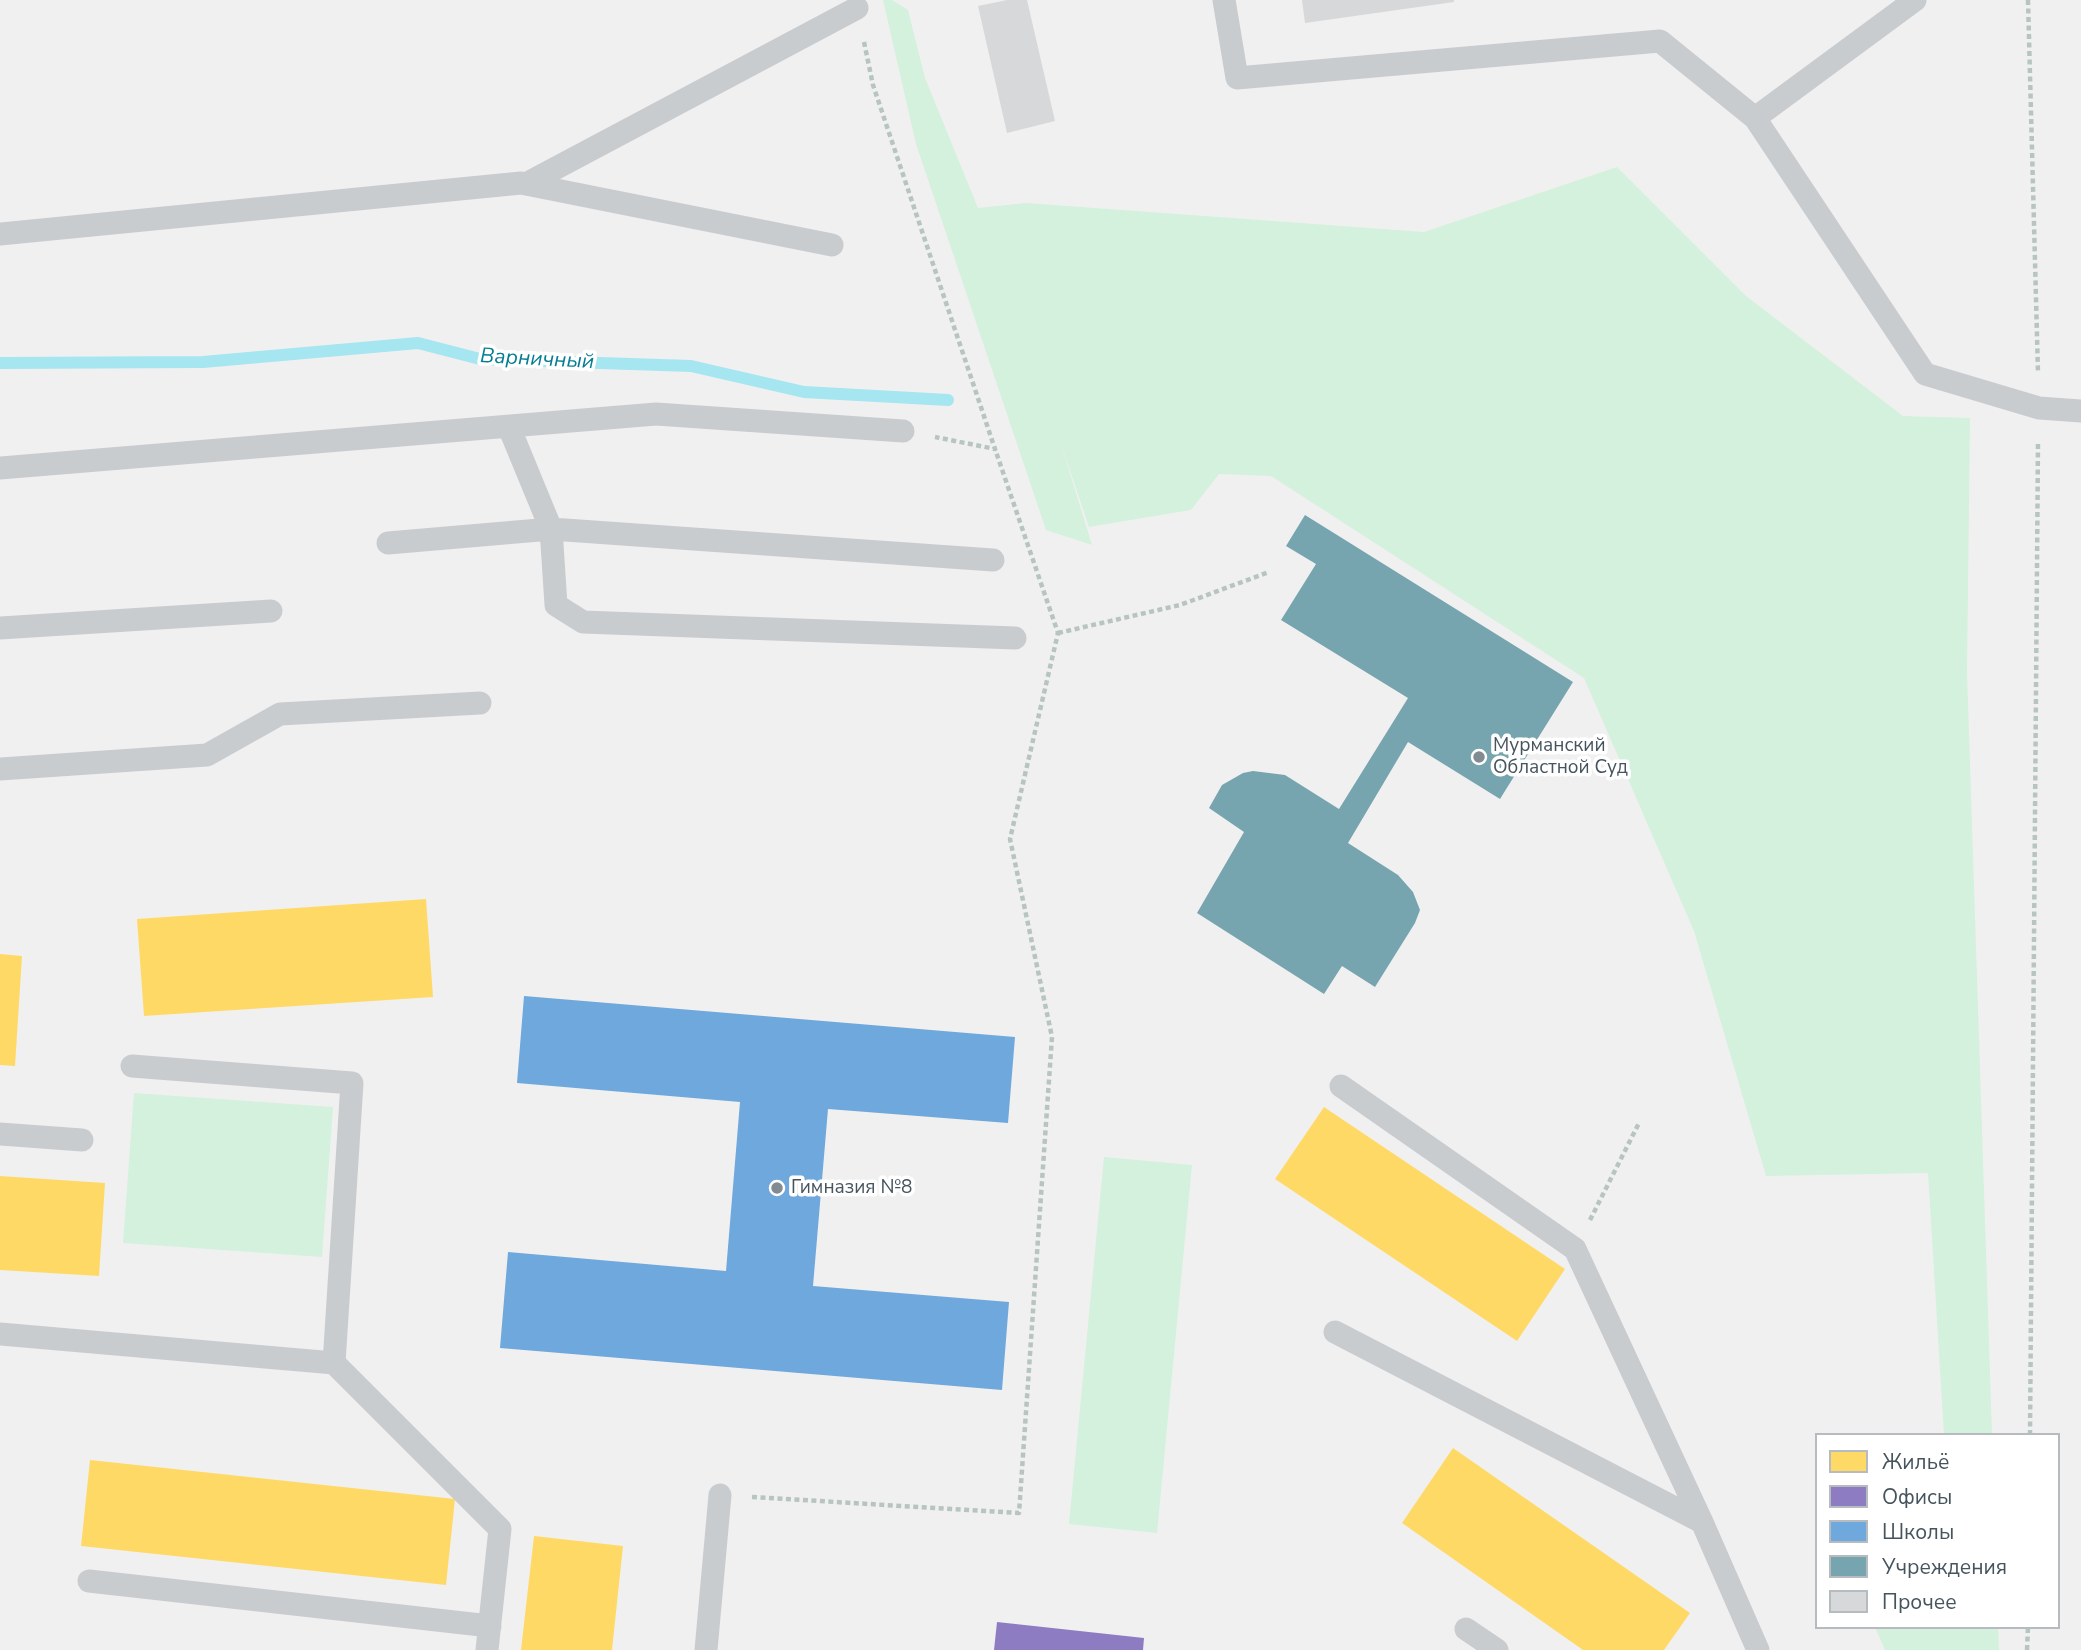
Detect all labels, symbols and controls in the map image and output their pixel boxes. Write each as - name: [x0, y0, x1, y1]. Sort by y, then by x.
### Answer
- water label: Варничный: [479, 344, 595, 376]
- place label: Мурманский Областной Суд: [1493, 735, 1628, 779]
- marker: Мурманский Областной Суд: [1471, 749, 1487, 765]
- place label: Гимназия №8: [791, 1177, 912, 1199]
- marker: Гимназия №8: [769, 1180, 785, 1196]
- legend: [1815, 1433, 2060, 1629]
- text: Жильё: [1882, 1448, 1949, 1476]
- text: Офисы: [1882, 1483, 1952, 1511]
- text: Школы: [1882, 1518, 1954, 1546]
- text: Учреждения: [1882, 1553, 2007, 1581]
- text: Прочее: [1882, 1588, 1957, 1616]

